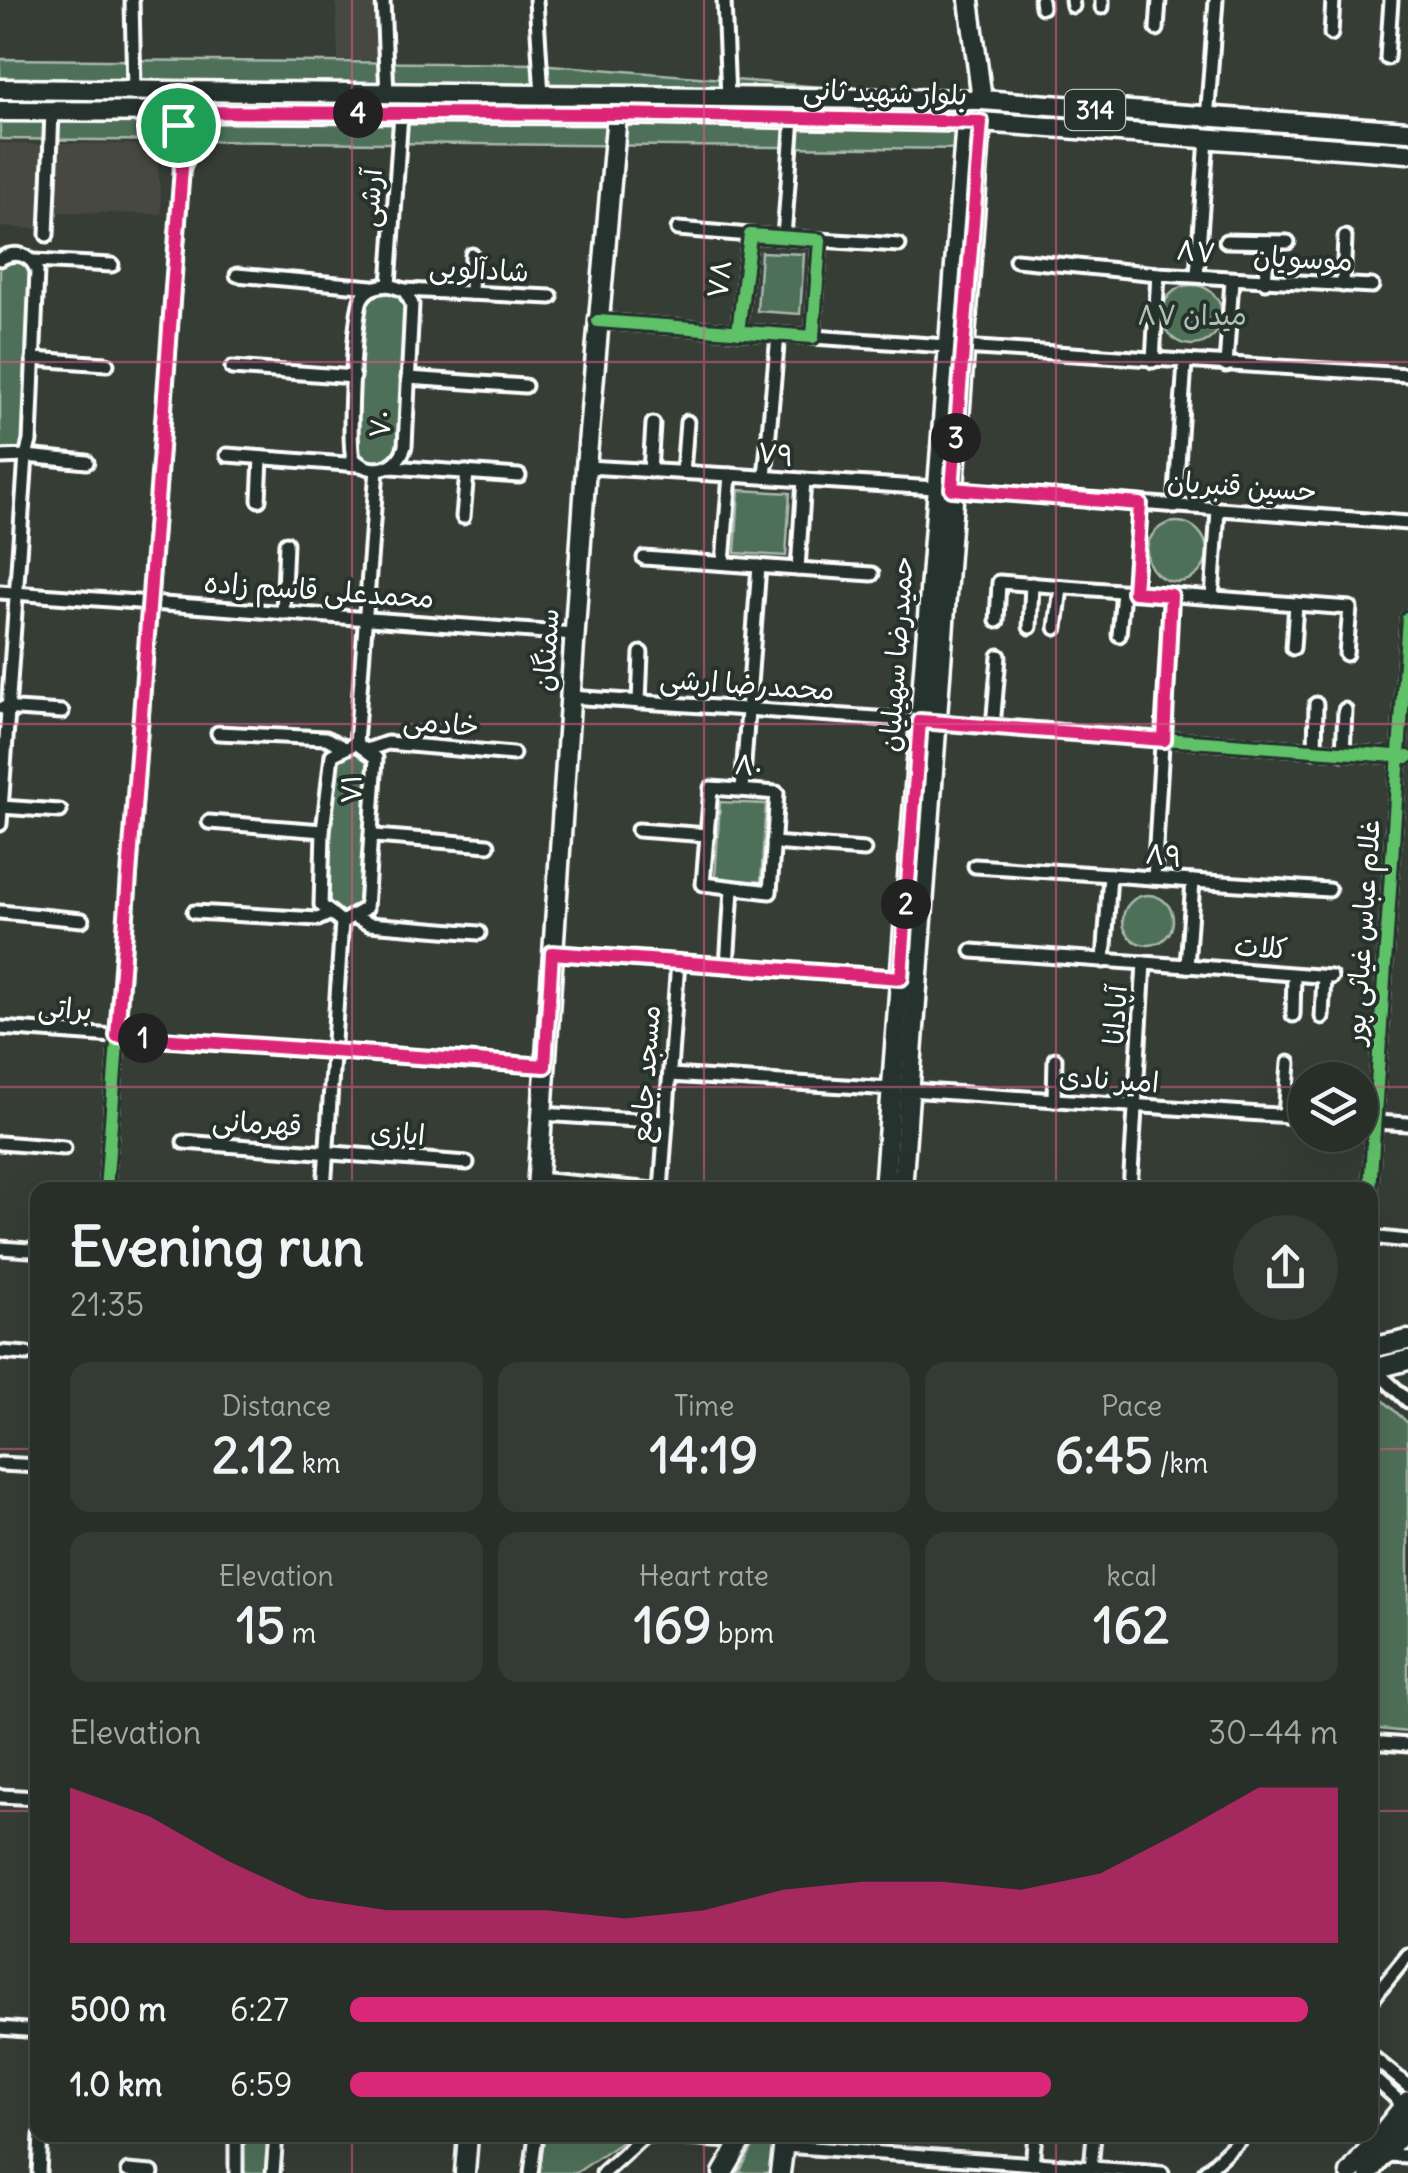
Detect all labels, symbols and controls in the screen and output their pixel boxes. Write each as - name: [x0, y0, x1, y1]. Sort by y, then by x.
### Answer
- street label: بلوار شهید ثانی: [802, 71, 968, 113]
- pin: [136, 83, 221, 168]
- pin: 4: [333, 88, 383, 138]
- road number: 314: [1065, 90, 1125, 130]
- text: 4: [350, 95, 366, 131]
- icon: arrive: [151, 98, 206, 153]
- street label: آرشی: [350, 166, 390, 229]
- street label: ۸۷: [1175, 231, 1217, 271]
- street label: موسویان: [1252, 237, 1354, 279]
- street label: شادآلویی: [428, 248, 530, 290]
- street label: ۷۸: [699, 257, 739, 301]
- park label: میدان ۸۷: [1137, 297, 1247, 333]
- street label: ۷۰: [361, 408, 399, 440]
- pin: 3: [931, 413, 981, 463]
- text: 3: [948, 420, 964, 456]
- street label: ۷۹: [755, 434, 797, 474]
- street label: حسین قنبریان: [1166, 463, 1318, 509]
- street label: حمیدرضا سهیلیان: [871, 555, 921, 753]
- street label: محمدعلی قاسم زاده: [202, 564, 435, 620]
- street label: سمنگان: [525, 607, 567, 693]
- street label: محمدرضا ارشی: [658, 660, 836, 708]
- street label: خادمی: [401, 702, 481, 744]
- street label: ۸۰: [733, 746, 765, 784]
- street label: ۷۱: [333, 774, 369, 804]
- street label: غلام عباس غیاثی ‌پور: [1336, 818, 1392, 1048]
- street label: ۸۹: [1144, 835, 1184, 875]
- pin: 2: [881, 879, 931, 929]
- text: 2: [898, 886, 914, 922]
- street label: کلات: [1233, 927, 1289, 967]
- street label: آپادانا: [1095, 983, 1136, 1046]
- street label: براتی: [37, 988, 93, 1028]
- street label: مسجد جامع: [622, 1004, 670, 1144]
- pin: 1: [118, 1013, 168, 1063]
- text: 1: [137, 1020, 149, 1056]
- street label: امیر نادی: [1058, 1058, 1160, 1100]
- map controls: [1288, 1062, 1378, 1152]
- button: layers: [1288, 1062, 1378, 1152]
- street label: قهرمانی: [211, 1102, 303, 1144]
- street label: ایازی: [370, 1113, 426, 1153]
- text: Evening run: [70, 1212, 364, 1281]
- button: share: [1233, 1215, 1338, 1320]
- text: 21:35: [70, 1284, 144, 1325]
- text: Distance: [222, 1388, 331, 1424]
- text: Time: [674, 1388, 734, 1424]
- text: Pace: [1101, 1388, 1162, 1424]
- text: 2.12: [212, 1424, 295, 1487]
- text: 14:19: [650, 1424, 758, 1487]
- text: 6:45: [1055, 1424, 1153, 1487]
- text: km: [295, 1445, 341, 1481]
- text: /km: [1153, 1445, 1208, 1481]
- text: Elevation: [219, 1558, 334, 1594]
- text: Heart rate: [639, 1558, 769, 1594]
- text: kcal: [1106, 1558, 1157, 1594]
- text: 15: [236, 1594, 285, 1657]
- text: 169: [634, 1594, 711, 1657]
- text: 162: [1094, 1594, 1170, 1657]
- text: m: [285, 1615, 316, 1651]
- text: bpm: [711, 1615, 774, 1651]
- text: Elevation: [70, 1712, 201, 1753]
- text: 30–44 m: [1208, 1712, 1338, 1753]
- text: 500 m: [70, 1989, 166, 2030]
- text: 6:27: [230, 1989, 289, 2030]
- text: 1.0 km: [70, 2064, 162, 2105]
- text: 6:59: [230, 2064, 293, 2105]

